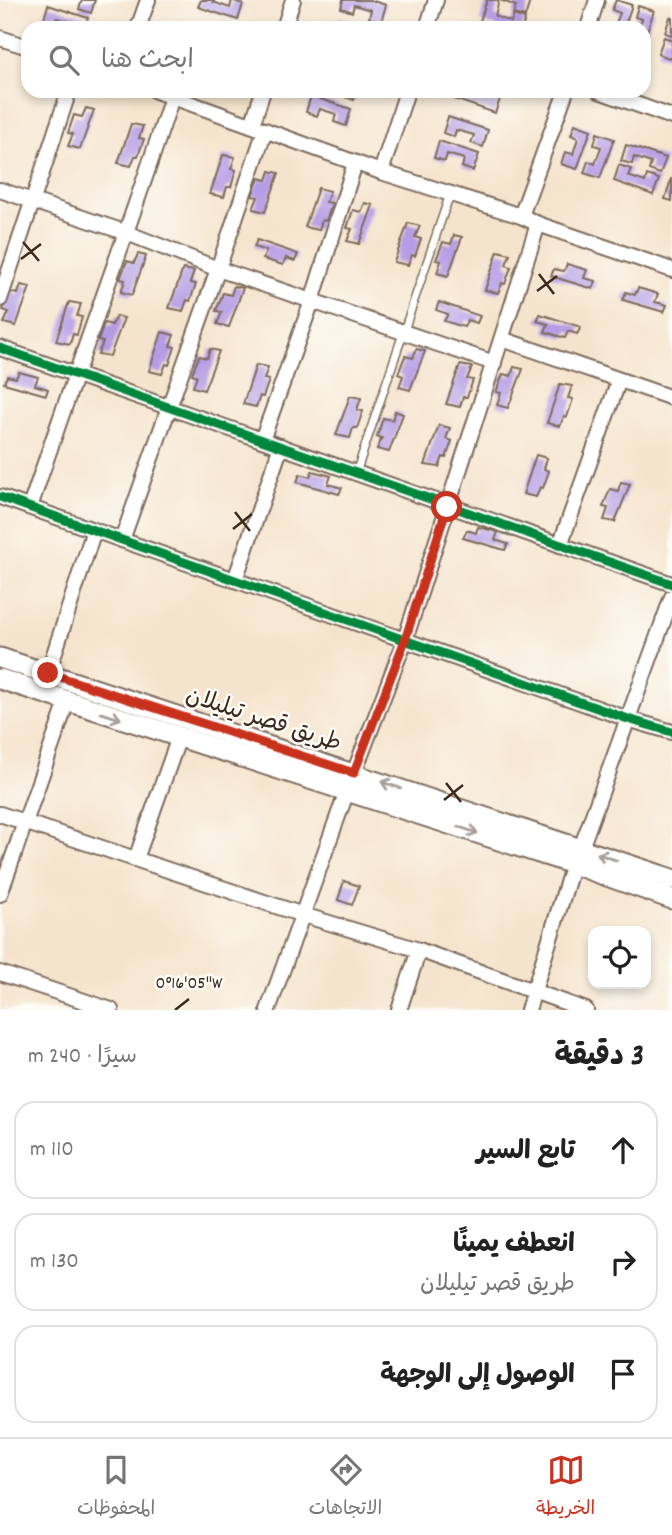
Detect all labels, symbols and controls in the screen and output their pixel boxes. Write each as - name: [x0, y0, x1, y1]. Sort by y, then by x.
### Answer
- search box: [21, 21, 651, 98]
- icon: search: [45, 41, 83, 79]
- text: ابحث هنا: [101, 43, 194, 80]
- route start: [431, 491, 462, 522]
- route end: [32, 657, 63, 688]
- street label: طريق قصر تيليلان: [181, 680, 345, 762]
- one-way arrow: [100, 711, 122, 723]
- one-way arrow: [381, 778, 403, 791]
- one-way arrow: [457, 825, 479, 838]
- one-way arrow: [597, 850, 619, 862]
- map controls: [588, 926, 651, 989]
- button: locate: [588, 926, 651, 989]
- text: 0°16'05"W: [156, 972, 223, 997]
- text: 3 دقيقة: [555, 1037, 644, 1080]
- text: سيرًا · 240 m: [28, 1041, 137, 1074]
- icon: ahead: [604, 1131, 642, 1169]
- text: 110 m: [30, 1134, 74, 1167]
- text: تابع السير: [476, 1134, 575, 1171]
- text: انعطف يمينًا: [453, 1227, 575, 1264]
- icon: right: [604, 1243, 642, 1281]
- text: 130 m: [30, 1246, 79, 1279]
- text: طريق قصر تيليلان: [420, 1269, 575, 1302]
- icon: arrive: [604, 1355, 642, 1393]
- text: الوصول إلى الوجهة: [380, 1358, 575, 1395]
- tab: المحفوظات: [77, 1451, 155, 1524]
- tab: الاتجاهات: [309, 1451, 382, 1524]
- tab: الخريطة: [536, 1451, 595, 1524]

